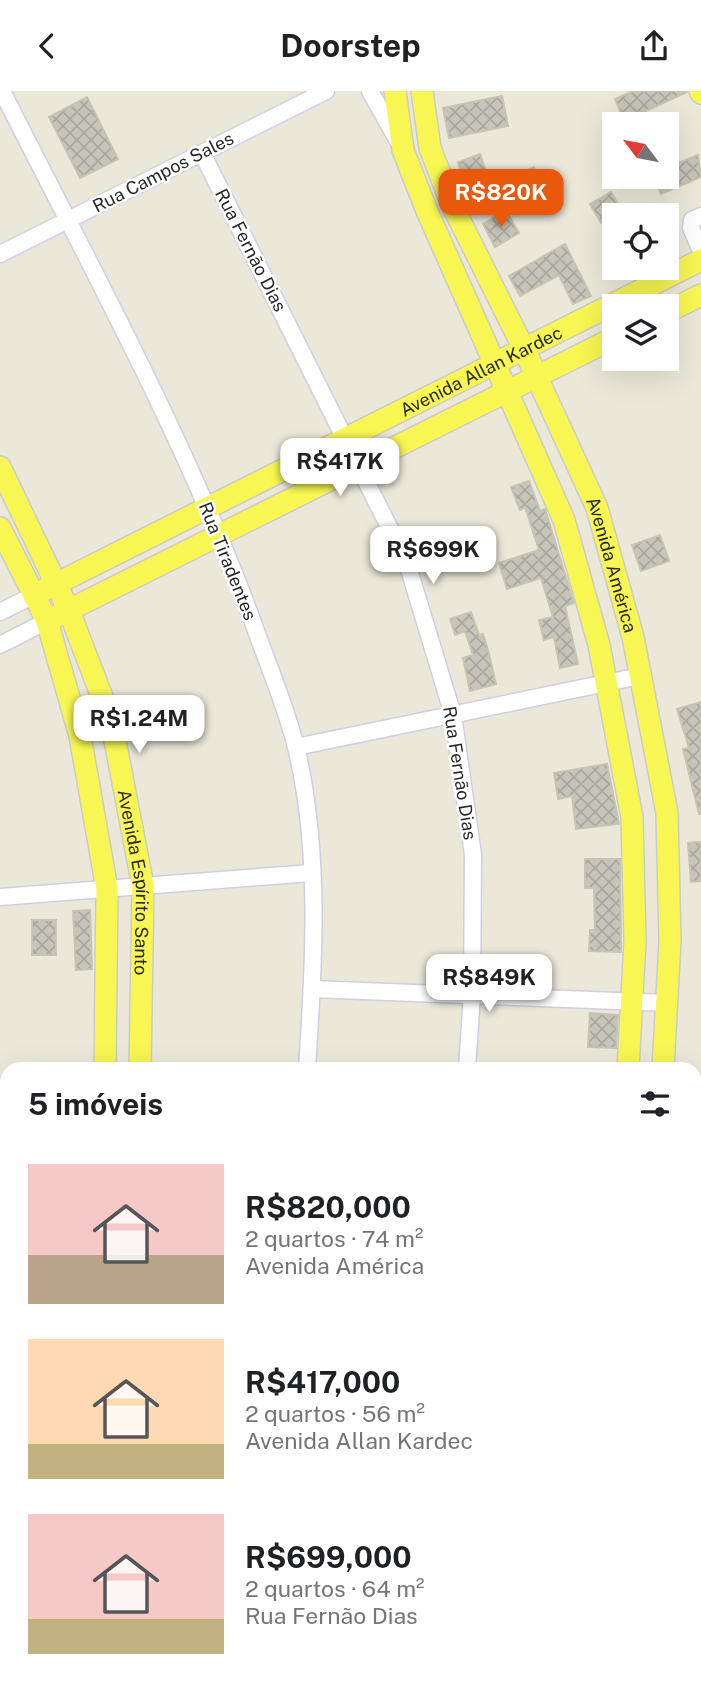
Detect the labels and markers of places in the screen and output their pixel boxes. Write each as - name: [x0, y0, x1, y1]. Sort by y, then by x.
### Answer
- pin: R$820K: [444, 169, 558, 229]
- pin: R$417K: [283, 439, 397, 498]
- pin: R$699K: [376, 526, 490, 586]
- pin: R$1.24M: [74, 695, 204, 755]
- pin: R$849K: [432, 955, 546, 1014]

